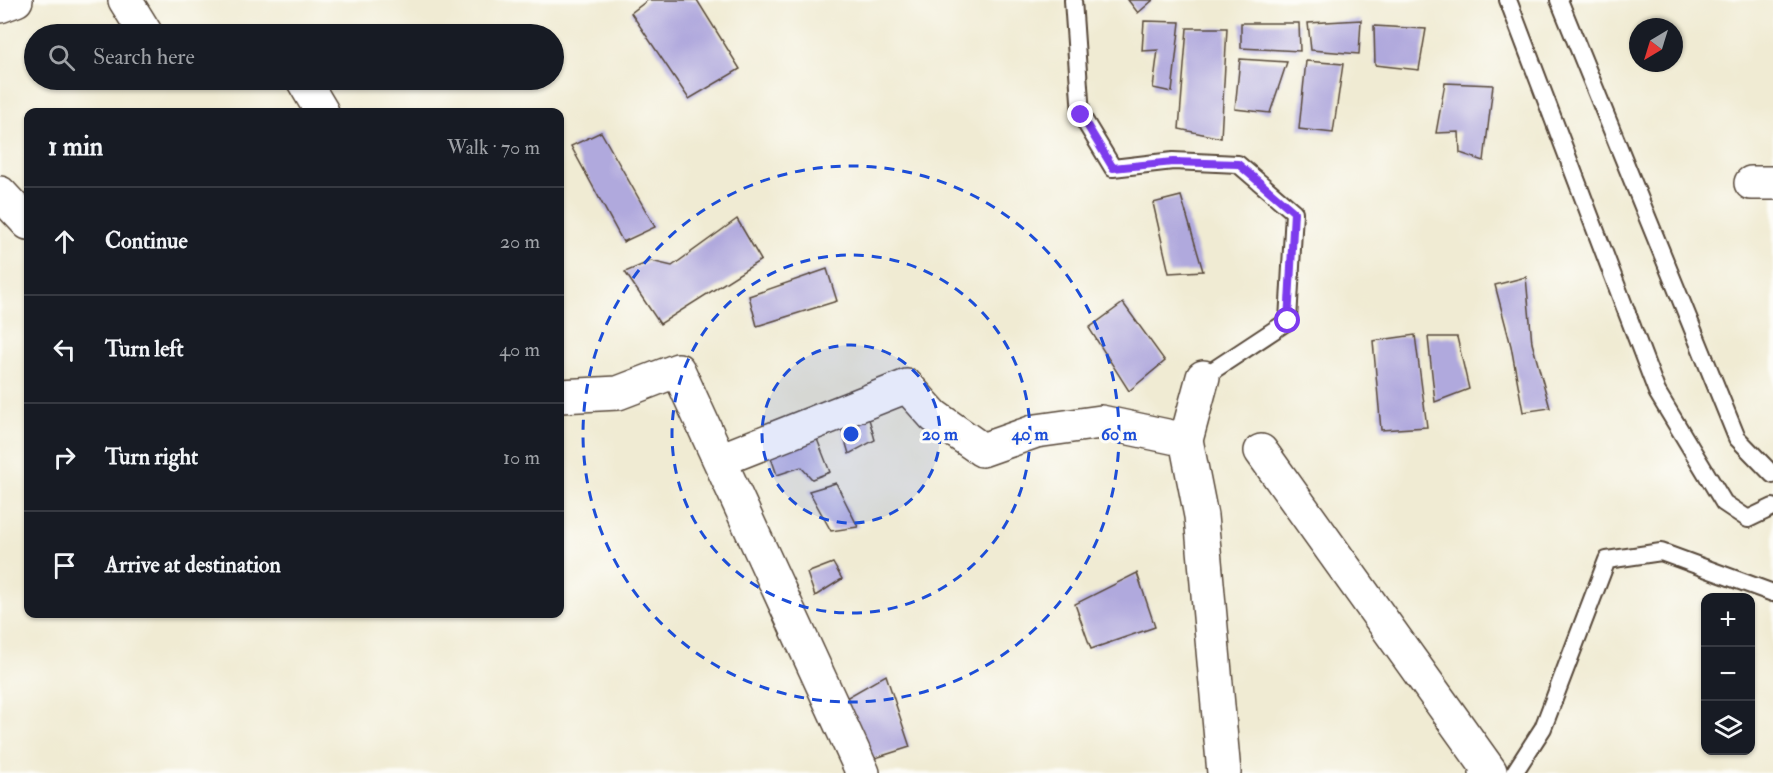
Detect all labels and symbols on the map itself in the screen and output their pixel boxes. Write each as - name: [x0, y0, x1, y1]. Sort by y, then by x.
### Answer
- north arrow: [1629, 18, 1683, 72]
- route end: [1067, 101, 1093, 127]
- route start: [1274, 307, 1300, 333]
- text: 20 m: [922, 423, 959, 446]
- text: 40 m: [1011, 423, 1049, 446]
- text: 60 m: [1101, 423, 1138, 446]
- centre of rings: [841, 424, 861, 444]

